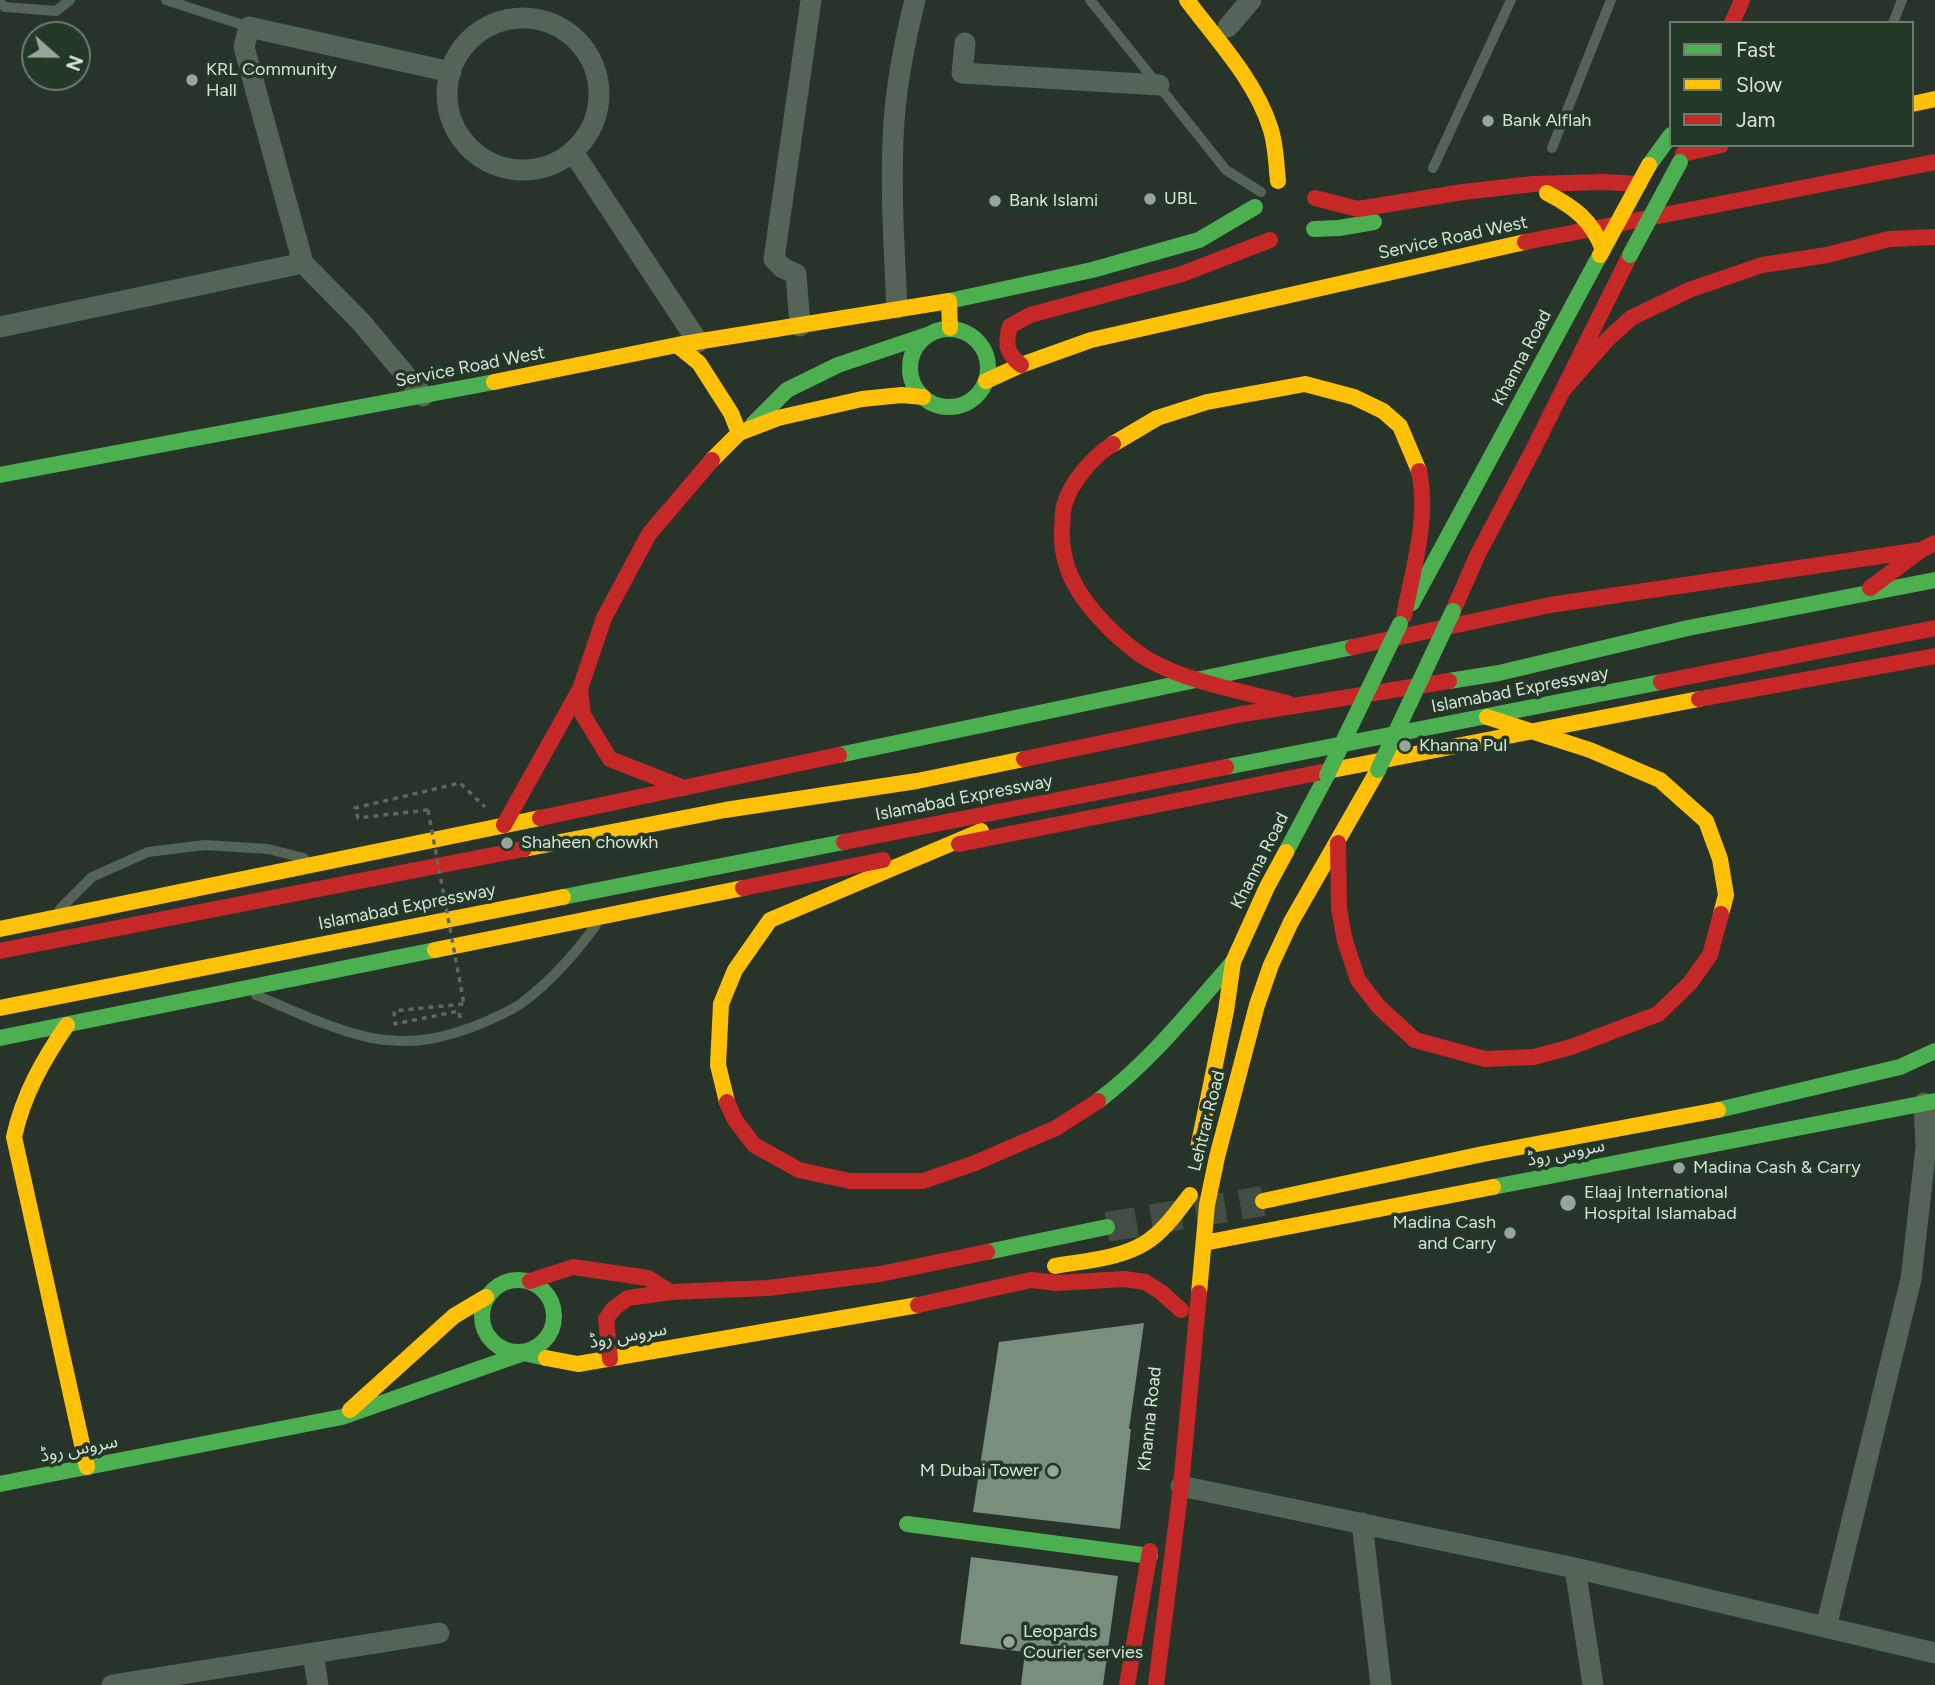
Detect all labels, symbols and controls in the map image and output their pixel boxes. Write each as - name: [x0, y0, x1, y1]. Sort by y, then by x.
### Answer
- north arrow: [21, 21, 91, 91]
- legend: [1669, 21, 1914, 147]
- text: Fast: [1736, 37, 1776, 62]
- text: N: [61, 52, 88, 74]
- place label: KRL Community Hall: [206, 59, 337, 102]
- marker: KRL Community Hall: [184, 72, 200, 88]
- text: Slow: [1736, 72, 1782, 97]
- text: Jam: [1736, 107, 1775, 132]
- place label: Bank Alflah: [1502, 110, 1591, 132]
- marker: Bank Alflah: [1480, 113, 1496, 129]
- place label: UBL: [1164, 188, 1197, 210]
- place label: Bank Islami: [1009, 190, 1098, 212]
- marker: UBL: [1142, 191, 1158, 207]
- marker: Bank Islami: [987, 193, 1003, 209]
- street label: Service Road West: [1376, 212, 1530, 264]
- street label: Khanna Road: [1488, 306, 1556, 410]
- street label: Service Road West: [393, 342, 547, 392]
- street label: Islamabad Expressway: [1429, 662, 1611, 718]
- place label: Khanna Pul: [1419, 735, 1507, 757]
- marker: Khanna Pul: [1397, 738, 1413, 754]
- street label: Islamabad Expressway: [873, 770, 1055, 826]
- street label: Khanna Road: [1226, 809, 1294, 913]
- place label: Shaheen chowkh: [521, 832, 658, 854]
- marker: Shaheen chowkh: [499, 835, 515, 851]
- street label: Islamabad Expressway: [316, 879, 498, 935]
- street label: Lehtrar Road: [1184, 1068, 1230, 1174]
- street label: سروس روڈ: [1525, 1135, 1607, 1171]
- place label: Madina Cash & Carry: [1693, 1157, 1861, 1179]
- marker: Madina Cash & Carry: [1671, 1160, 1687, 1176]
- place label: Elaaj International Hospital Islamabad: [1584, 1182, 1737, 1224]
- marker: Elaaj International Hospital Islamabad: [1558, 1193, 1578, 1213]
- place label: Madina Cash and Carry: [1393, 1212, 1496, 1254]
- marker: Madina Cash and Carry: [1502, 1225, 1518, 1241]
- street label: سروس روڈ: [587, 1319, 669, 1353]
- street label: Khanna Road: [1134, 1365, 1166, 1473]
- street label: سروس روڈ: [38, 1431, 120, 1467]
- place label: M Dubai Tower: [920, 1460, 1039, 1482]
- marker: M Dubai Tower: [1045, 1463, 1061, 1479]
- place label: Leopards Courier servies: [1023, 1621, 1143, 1664]
- marker: Leopards Courier servies: [1001, 1634, 1017, 1650]

